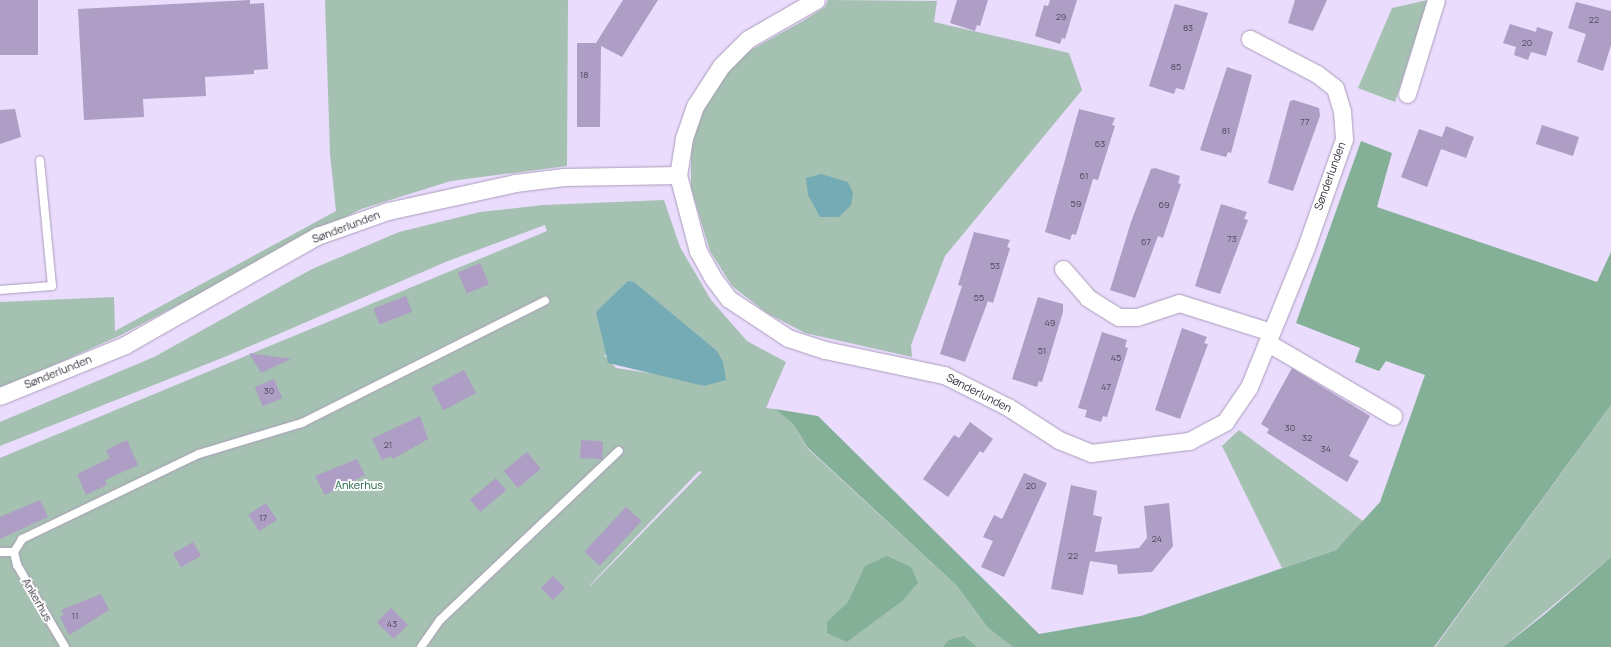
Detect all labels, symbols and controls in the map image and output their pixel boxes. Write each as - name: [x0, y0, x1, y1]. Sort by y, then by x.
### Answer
- house number: 29: [1056, 12, 1066, 22]
- house number: 22: [1589, 15, 1599, 25]
- house number: 83: [1183, 23, 1193, 33]
- house number: 20: [1522, 38, 1532, 48]
- house number: 85: [1171, 62, 1181, 72]
- house number: 18: [580, 70, 588, 80]
- house number: 77: [1300, 117, 1310, 127]
- house number: 81: [1222, 126, 1230, 136]
- house number: 63: [1095, 139, 1105, 149]
- street label: Sønderlunden: [1312, 140, 1348, 212]
- house number: 61: [1080, 171, 1088, 181]
- house number: 59: [1071, 199, 1081, 209]
- house number: 69: [1158, 200, 1170, 210]
- street label: Sønderlunden: [310, 208, 382, 246]
- house number: 73: [1227, 234, 1237, 244]
- house number: 67: [1141, 237, 1151, 247]
- house number: 53: [990, 261, 1000, 271]
- house number: 55: [974, 293, 984, 303]
- house number: 49: [1045, 318, 1055, 328]
- house number: 51: [1038, 346, 1046, 356]
- street label: Sønderlunden: [22, 352, 94, 392]
- house number: 45: [1111, 353, 1121, 363]
- street label: Sønderlunden: [944, 371, 1014, 415]
- house number: 47: [1101, 382, 1111, 392]
- house number: 30: [264, 386, 274, 396]
- house number: 30: [1285, 423, 1295, 433]
- house number: 32: [1302, 433, 1312, 443]
- house number: 21: [384, 440, 392, 450]
- house number: 34: [1321, 444, 1331, 454]
- park label: Ankerhus: [335, 478, 383, 492]
- house number: 20: [1026, 481, 1036, 491]
- house number: 17: [259, 513, 267, 523]
- house number: 24: [1152, 534, 1162, 544]
- house number: 22: [1068, 551, 1078, 561]
- street label: Ankerhus: [19, 576, 55, 624]
- house number: 11: [71, 611, 79, 621]
- house number: 43: [387, 619, 397, 629]

